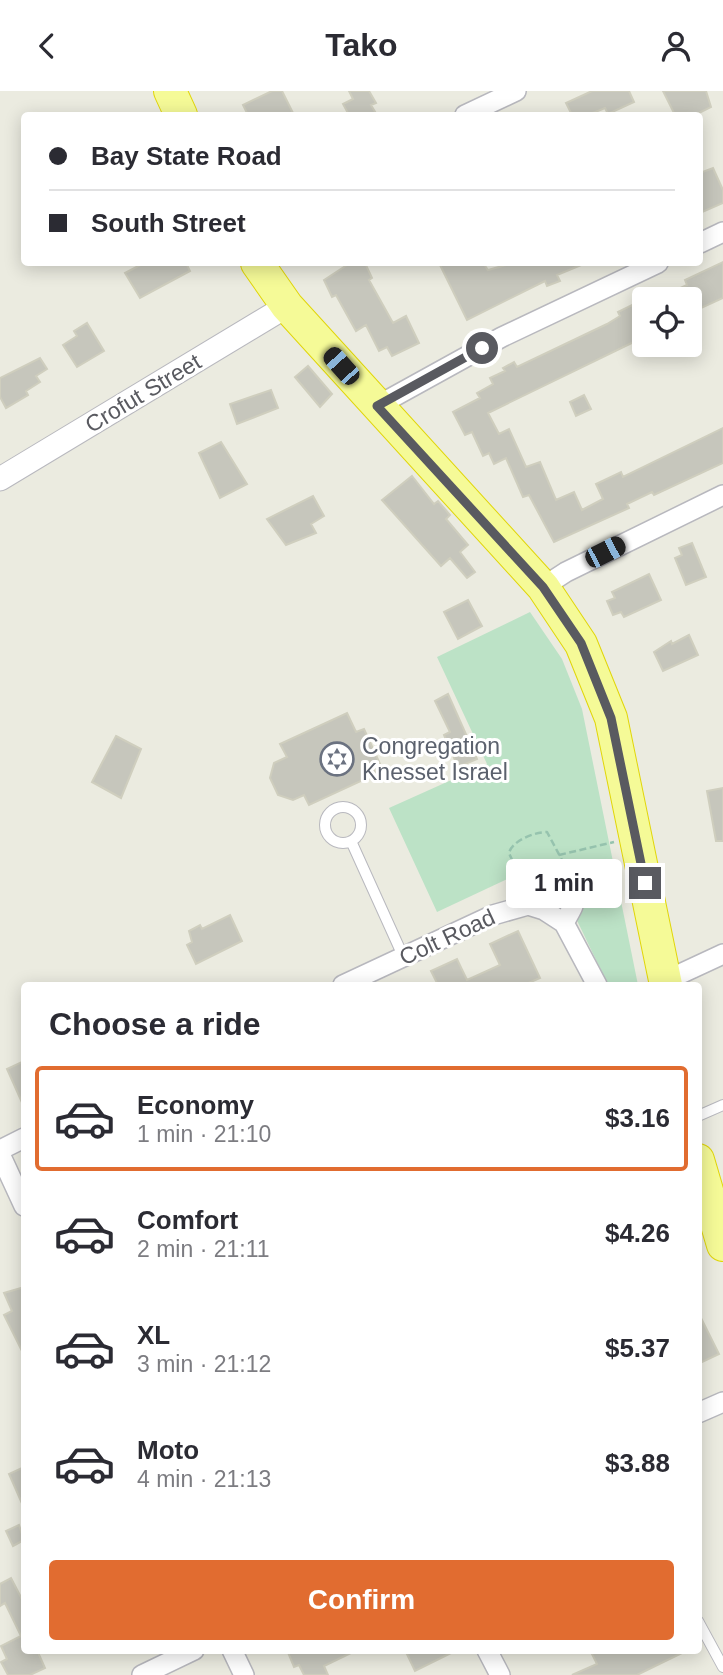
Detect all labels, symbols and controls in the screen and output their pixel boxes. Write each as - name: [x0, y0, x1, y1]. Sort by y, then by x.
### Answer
- icon: back: [28, 27, 66, 65]
- text: Tako: [325, 27, 398, 63]
- icon: person: [657, 27, 695, 65]
- text: Bay State Road: [91, 141, 282, 171]
- text: South Street: [91, 208, 246, 238]
- map controls: [632, 287, 702, 357]
- button: locate: [632, 287, 702, 357]
- route start: [466, 332, 498, 364]
- car: [320, 343, 363, 389]
- street label: Crofut Street: [80, 348, 206, 438]
- car: [582, 533, 629, 571]
- place label: Congregation Knesset Israel: [362, 733, 508, 785]
- synagogue icon: Congregation Knesset Israel: [318, 740, 356, 778]
- callout: 1 min: [505, 859, 620, 907]
- route end: [629, 867, 661, 899]
- text: 1 min: [534, 870, 594, 896]
- street label: Colt Road: [395, 904, 499, 970]
- text: Choose a ride: [49, 1006, 261, 1042]
- icon: car: [53, 1087, 116, 1150]
- text: Economy: [137, 1090, 254, 1120]
- text: $3.16: [605, 1103, 670, 1133]
- text: 1 min · 21:10: [137, 1121, 271, 1147]
- icon: car: [53, 1202, 116, 1265]
- text: Comfort: [137, 1205, 238, 1235]
- text: $4.26: [605, 1218, 670, 1248]
- text: 2 min · 21:11: [137, 1236, 270, 1262]
- icon: car: [53, 1317, 116, 1380]
- text: XL: [137, 1320, 170, 1350]
- text: $5.37: [605, 1333, 670, 1363]
- text: 3 min · 21:12: [137, 1351, 271, 1377]
- icon: car: [53, 1432, 116, 1495]
- text: Moto: [137, 1435, 199, 1465]
- text: $3.88: [605, 1448, 670, 1478]
- text: 4 min · 21:13: [137, 1466, 271, 1492]
- button: Confirm: [49, 1560, 674, 1640]

